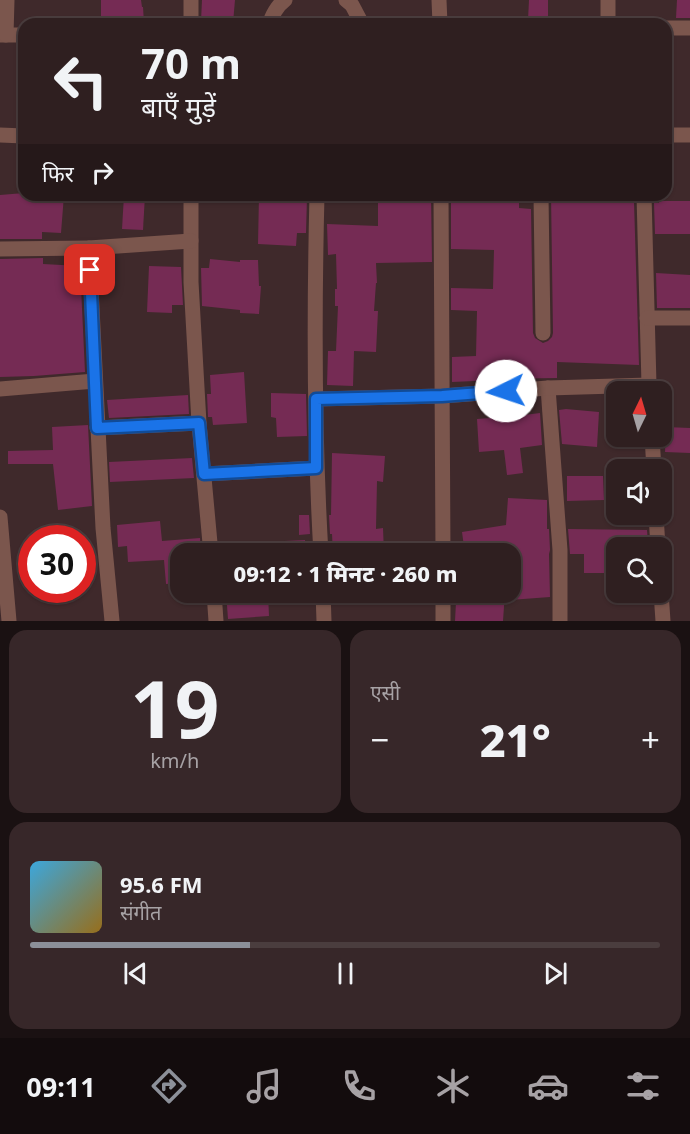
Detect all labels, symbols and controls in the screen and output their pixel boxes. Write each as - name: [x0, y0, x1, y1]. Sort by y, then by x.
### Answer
- text: 70 m: [141, 34, 241, 91]
- icon: left: [42, 42, 120, 120]
- text: बाएँ मुड़ें: [141, 88, 216, 125]
- icon: right: [86, 156, 119, 189]
- text: फिर: [42, 158, 74, 188]
- pin: [64, 244, 115, 295]
- icon: arrive: [73, 253, 106, 286]
- position arrow: [474, 359, 538, 423]
- north arrow: [606, 381, 672, 447]
- map controls: [606, 381, 672, 603]
- button: sound: [606, 459, 672, 525]
- speed limit sign: 30: [18, 525, 96, 603]
- button: search: [606, 537, 672, 603]
- text: 09:12 · 1 मिनट · 260 m: [234, 558, 457, 588]
- text: 19: [130, 655, 219, 761]
- text: एसी: [371, 679, 400, 706]
- text: 21°: [480, 709, 551, 770]
- text: −: [371, 717, 389, 762]
- text: +: [641, 717, 660, 762]
- text: km/h: [150, 747, 199, 774]
- text: 95.6 FM: [120, 869, 202, 899]
- text: संगीत: [120, 899, 161, 926]
- icon: previous: [119, 957, 152, 990]
- icon: pause: [329, 957, 362, 990]
- icon: next: [539, 957, 572, 990]
- icon: directions: [148, 1065, 190, 1107]
- icon: music: [243, 1065, 285, 1107]
- icon: phone: [338, 1065, 380, 1107]
- icon: climate: [432, 1065, 474, 1107]
- icon: car: [527, 1065, 569, 1107]
- icon: filters: [622, 1065, 664, 1107]
- text: 09:11: [26, 1068, 96, 1105]

